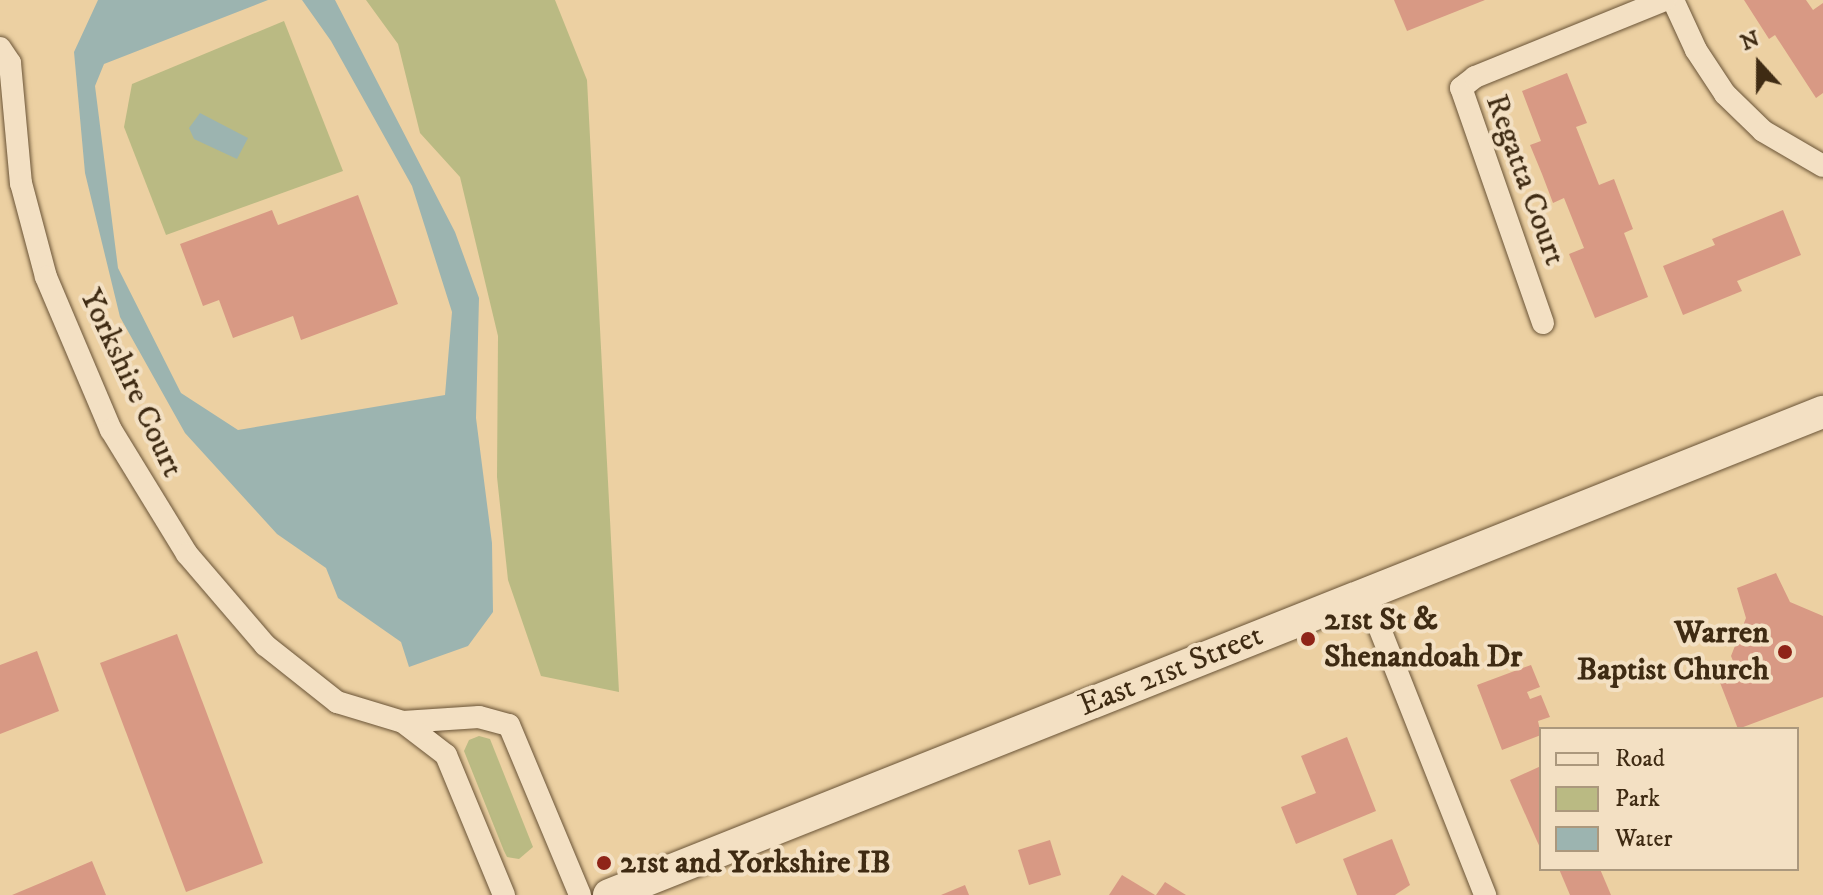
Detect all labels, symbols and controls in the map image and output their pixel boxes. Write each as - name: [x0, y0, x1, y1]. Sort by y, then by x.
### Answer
- north arrow: [1719, 24, 1799, 104]
- text: N: [1737, 25, 1763, 57]
- street label: Regatta Court: [1476, 89, 1574, 271]
- street label: Yorkshire Court: [71, 283, 191, 483]
- place label: 21st St & Shenandoah Dr: [1324, 602, 1522, 677]
- place label: Warren Baptist Church: [1577, 615, 1769, 690]
- street label: East 21st Street: [1073, 617, 1269, 725]
- marker: 21st St & Shenandoah Dr: [1299, 630, 1317, 648]
- marker: Warren Baptist Church: [1776, 643, 1794, 661]
- legend: [1539, 727, 1799, 871]
- text: Road: [1615, 744, 1665, 774]
- text: Park: [1615, 784, 1660, 814]
- text: Water: [1615, 824, 1672, 854]
- place label: 21st and Yorkshire IB: [620, 844, 891, 882]
- marker: 21st and Yorkshire IB: [595, 854, 613, 872]

